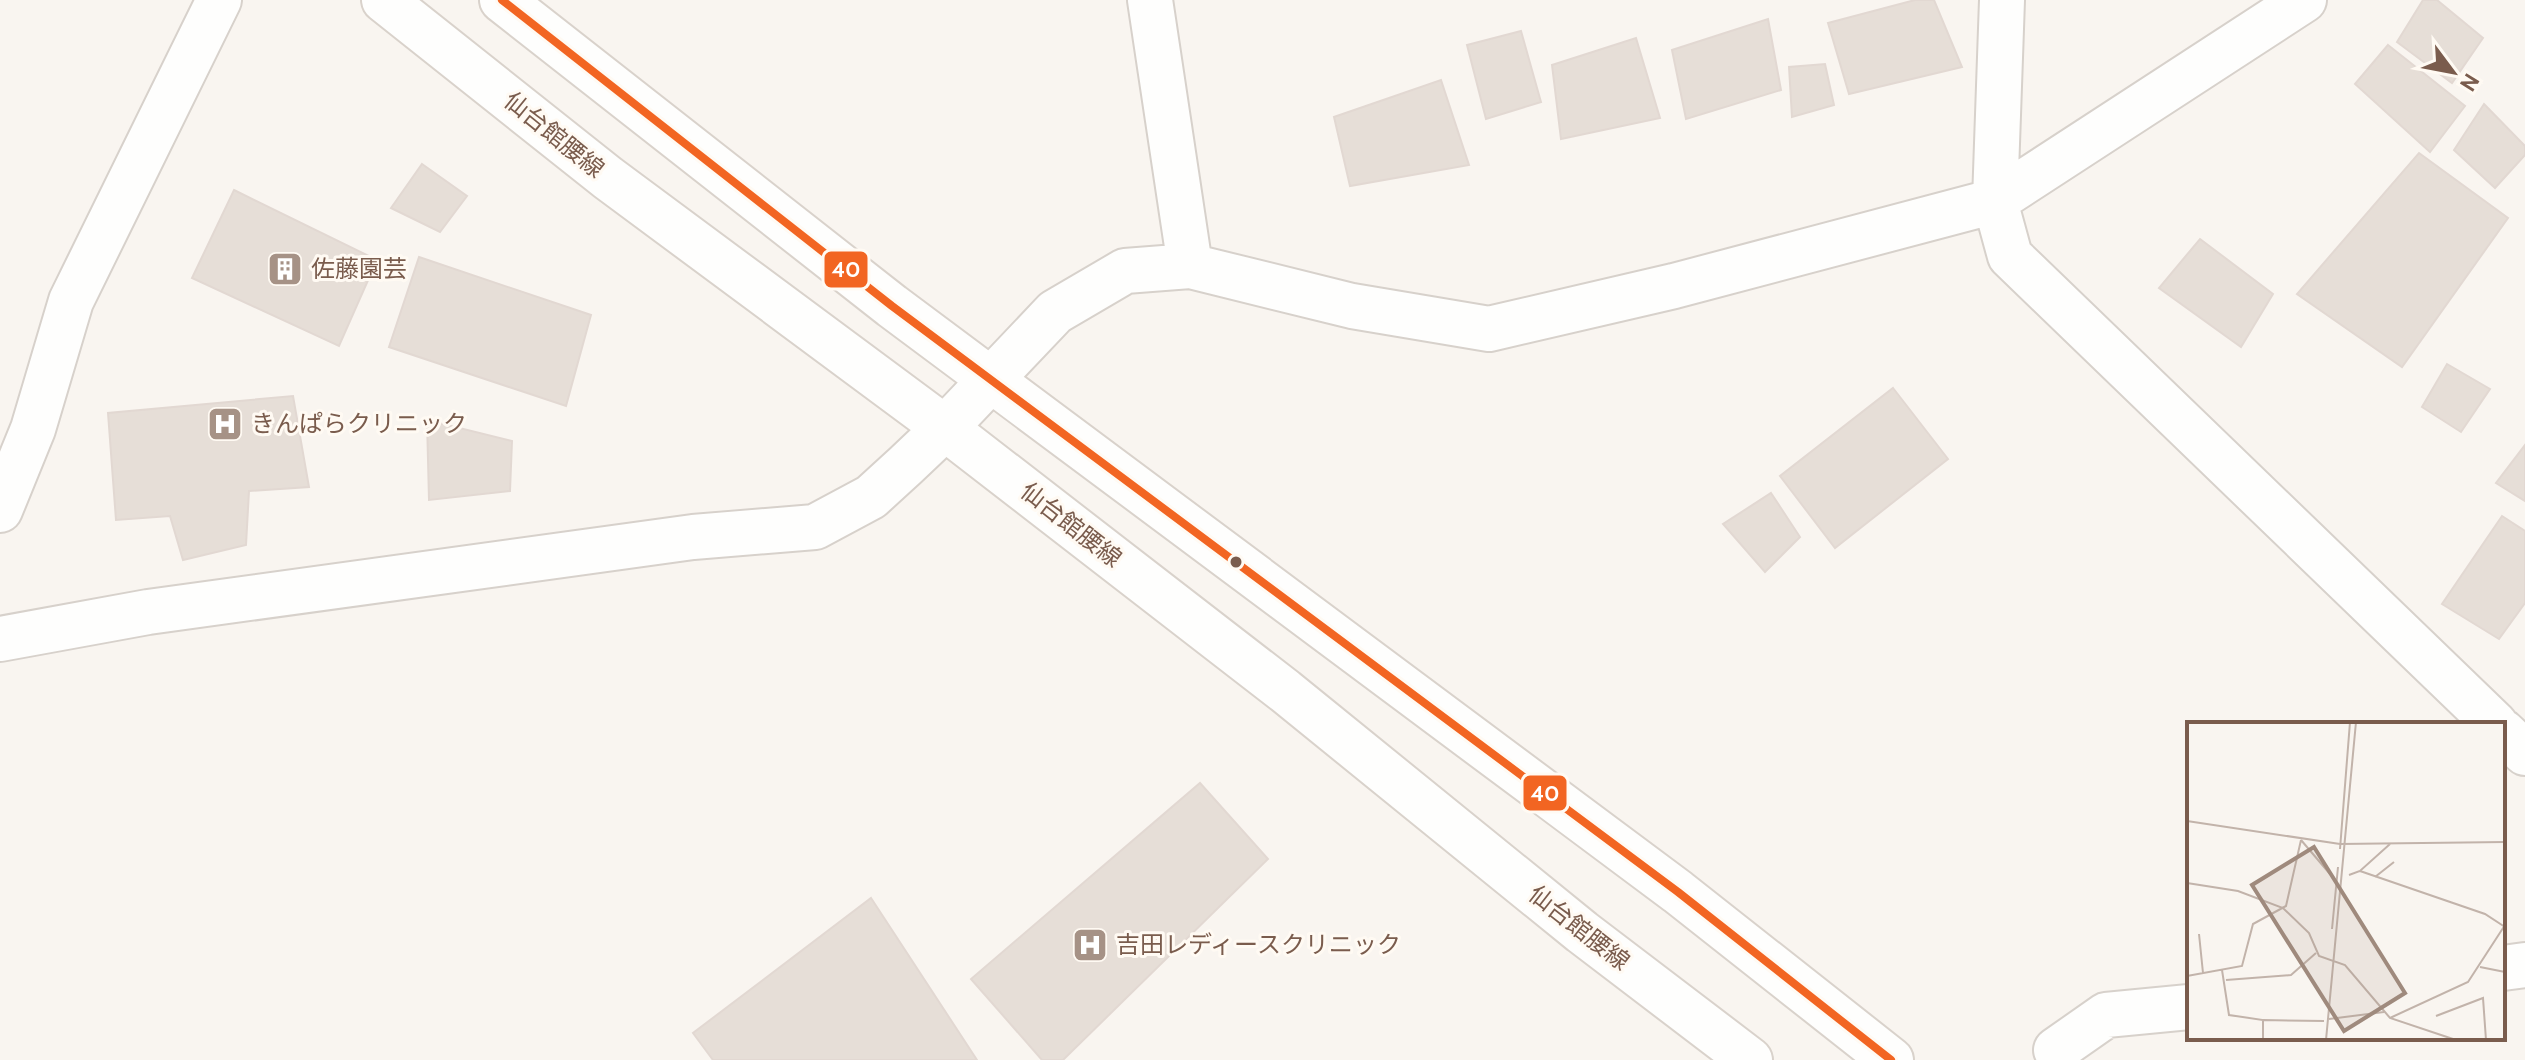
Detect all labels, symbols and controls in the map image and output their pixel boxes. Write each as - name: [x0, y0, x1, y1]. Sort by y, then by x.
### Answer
- north arrow: [2413, 32, 2493, 112]
- text: N: [2454, 69, 2485, 96]
- street label: 仙台館腰線: [499, 86, 610, 184]
- building icon: 佐藤園芸: [266, 250, 304, 288]
- line badge: 40: [823, 250, 869, 289]
- place label: 佐藤園芸: [311, 254, 407, 283]
- text: 40: [831, 256, 861, 283]
- hospital icon: きんぱらクリニック: [206, 405, 244, 443]
- place label: きんぱらクリニック: [251, 409, 467, 438]
- street label: 仙台館腰線: [1015, 476, 1128, 573]
- unlabelled marker: [1228, 554, 1244, 570]
- inset map: [2187, 722, 2505, 1040]
- line badge: 40: [1522, 774, 1568, 812]
- text: 40: [1530, 780, 1560, 807]
- street label: 仙台館腰線: [1523, 879, 1636, 976]
- hospital icon: 吉田レディースクリニック: [1071, 926, 1109, 964]
- place label: 吉田レディースクリニック: [1116, 930, 1401, 959]

